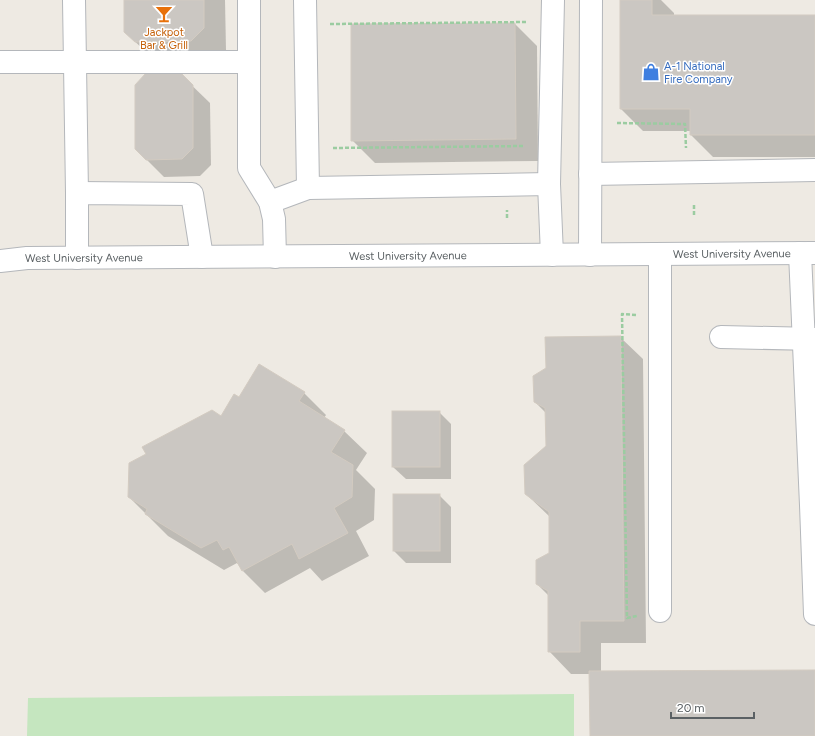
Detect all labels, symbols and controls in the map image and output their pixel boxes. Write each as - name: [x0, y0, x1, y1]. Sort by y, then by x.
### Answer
- bar icon: Jackpot Bar & Grill: [154, 4, 174, 24]
- place label: Jackpot Bar & Grill: [140, 26, 188, 52]
- place label: A-1 National Fire Company: [664, 60, 733, 86]
- shop icon: A-1 National Fire Company: [641, 62, 661, 82]
- street label: West University Avenue: [673, 247, 791, 261]
- street label: West University Avenue: [349, 249, 467, 263]
- street label: West University Avenue: [25, 251, 143, 265]
- scale bar: [671, 694, 754, 720]
- text: 20 m: [677, 701, 705, 715]

